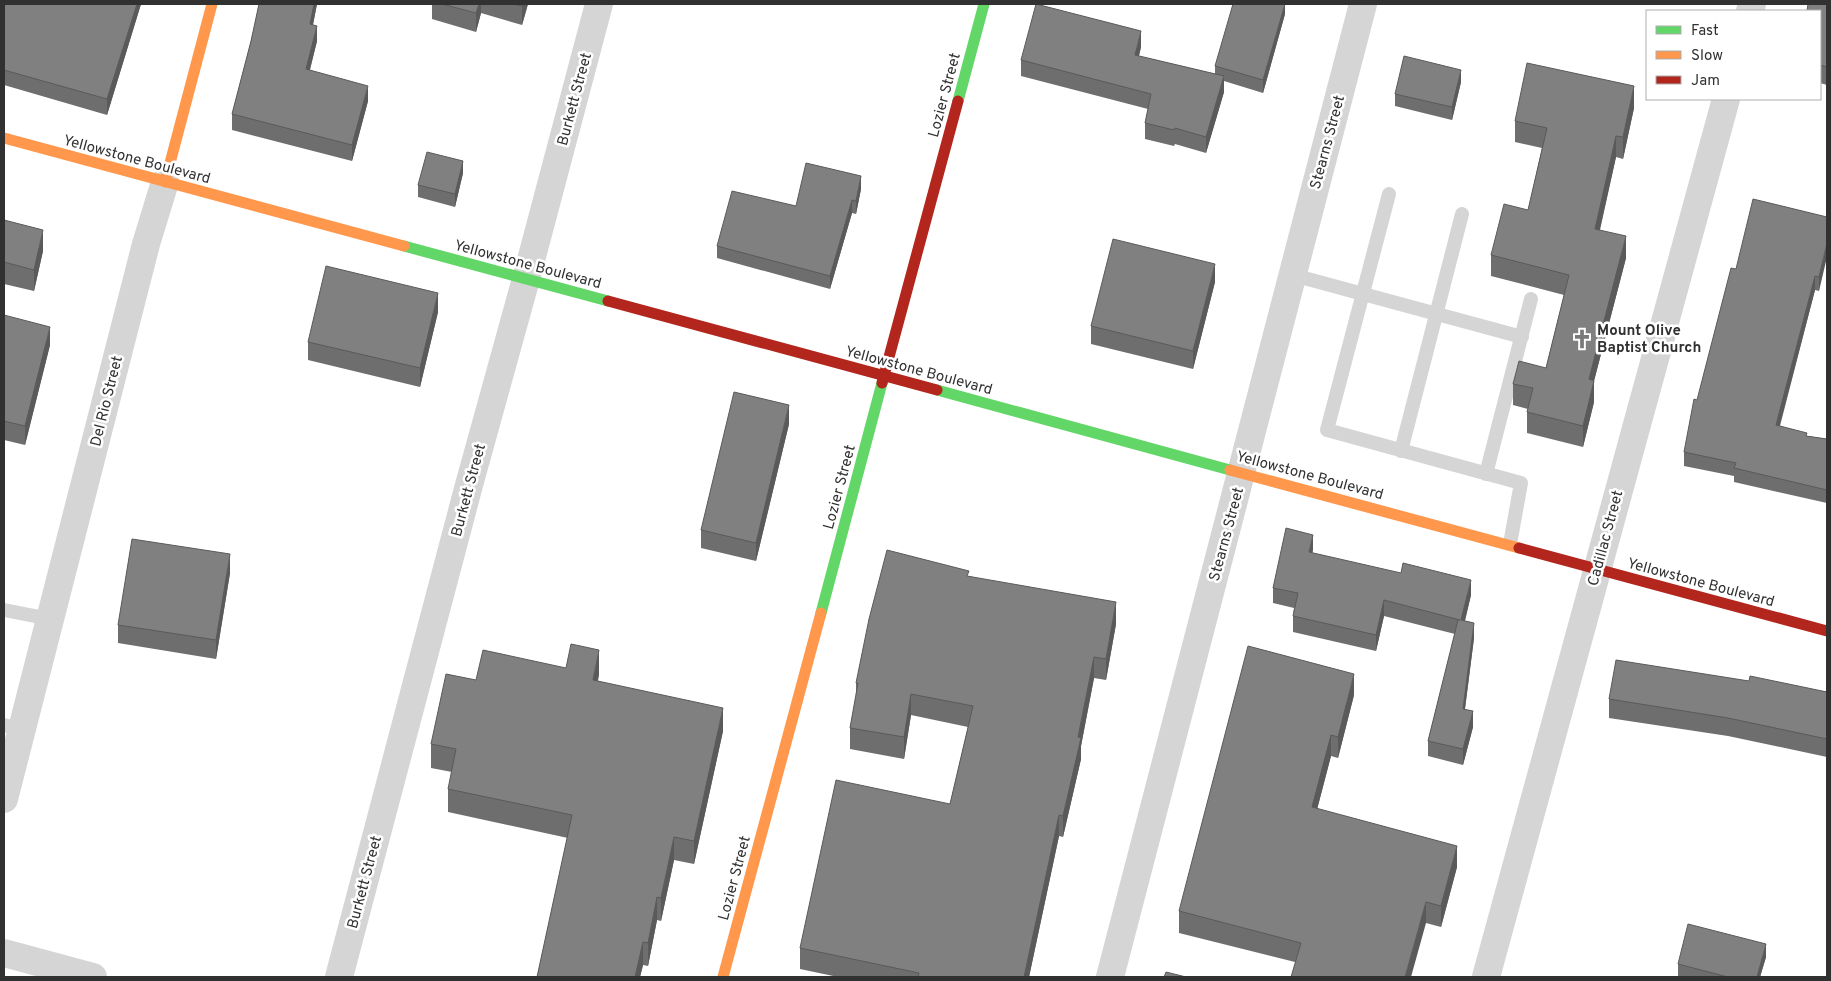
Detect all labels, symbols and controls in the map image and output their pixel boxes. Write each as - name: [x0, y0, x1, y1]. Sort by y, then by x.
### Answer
- legend: [1646, 10, 1821, 100]
- text: Fast: [1691, 22, 1719, 41]
- text: Slow: [1691, 47, 1723, 66]
- street label: Burkett Street: [554, 51, 597, 148]
- street label: Lozier Street: [925, 51, 966, 140]
- text: Jam: [1691, 72, 1720, 91]
- street label: Stearns Street: [1307, 93, 1350, 191]
- street label: Yellowstone Boulevard: [61, 132, 212, 189]
- street label: Yellowstone Boulevard: [452, 237, 603, 294]
- place label: Mount Olive Baptist Church: [1597, 322, 1701, 358]
- church icon: Mount Olive Baptist Church: [1571, 328, 1593, 350]
- street label: Yellowstone Boulevard: [843, 343, 994, 400]
- street label: Del Rio Street: [87, 354, 128, 449]
- street label: Burkett Street: [448, 442, 491, 539]
- street label: Lozier Street: [820, 443, 861, 532]
- street label: Yellowstone Boulevard: [1234, 448, 1385, 505]
- street label: Stearns Street: [1206, 485, 1249, 583]
- street label: Cadillac Street: [1585, 488, 1628, 588]
- street label: Yellowstone Boulevard: [1625, 555, 1776, 612]
- street label: Burkett Street: [344, 834, 387, 931]
- street label: Lozier Street: [715, 834, 756, 923]

